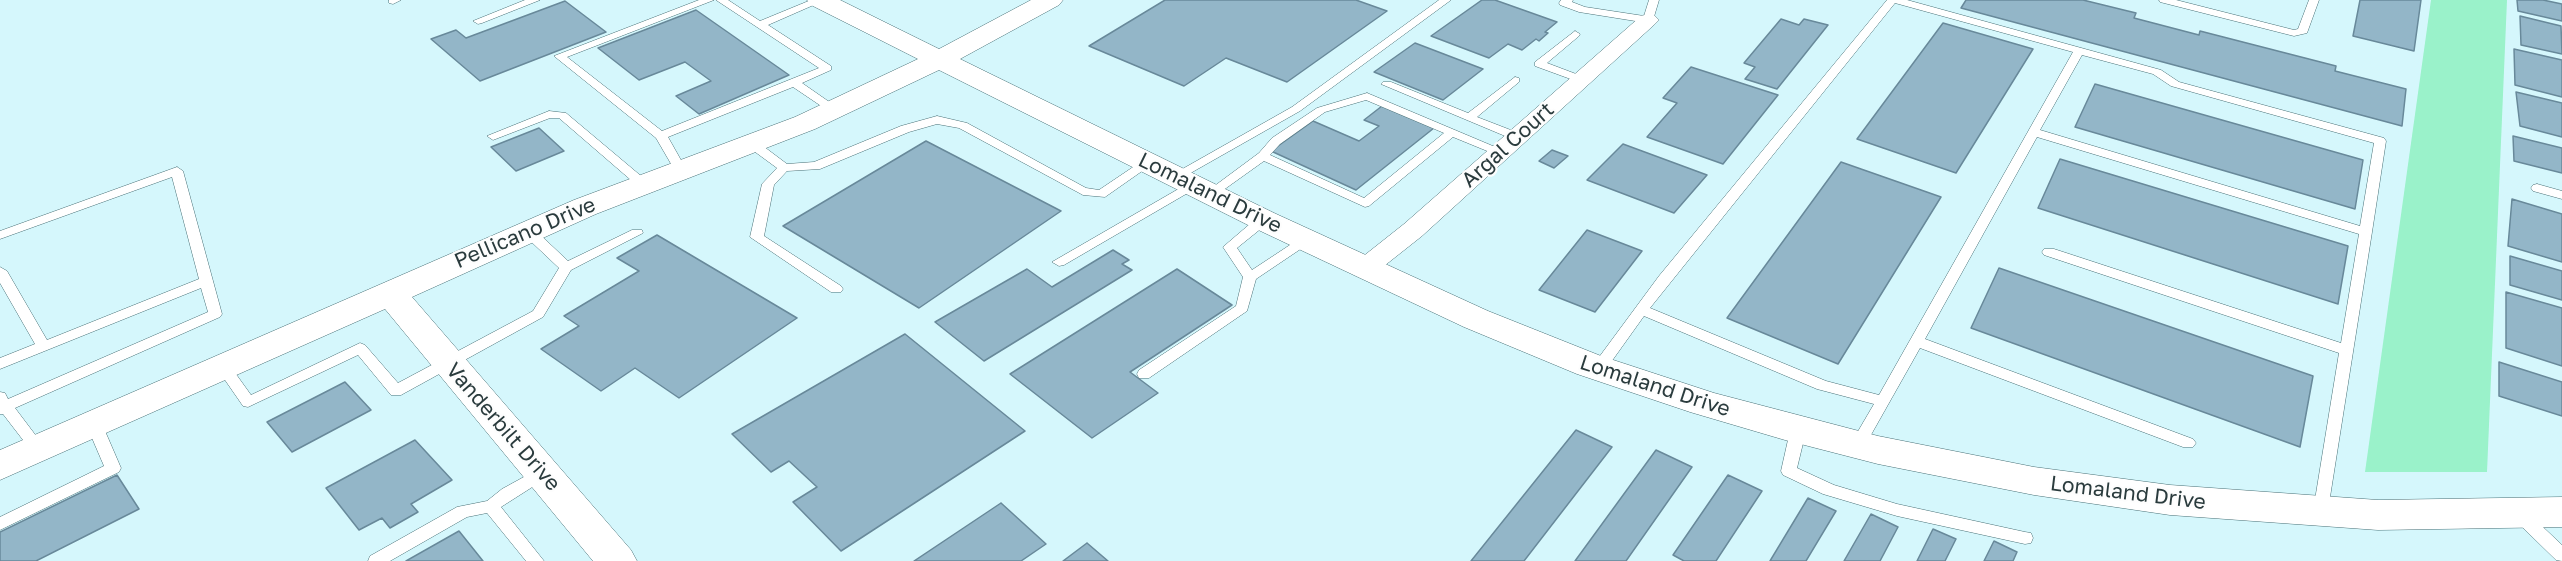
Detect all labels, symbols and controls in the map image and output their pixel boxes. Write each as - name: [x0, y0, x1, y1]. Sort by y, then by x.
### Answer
- street label: Argal Court: [1457, 97, 1559, 193]
- street label: Lomaland Drive: [1134, 147, 1286, 239]
- street label: Pellicano Drive: [451, 192, 599, 274]
- street label: Lomaland Drive: [1577, 350, 1733, 422]
- street label: Vanderbilt Drive: [441, 358, 565, 496]
- street label: Lomaland Drive: [2049, 471, 2207, 515]

